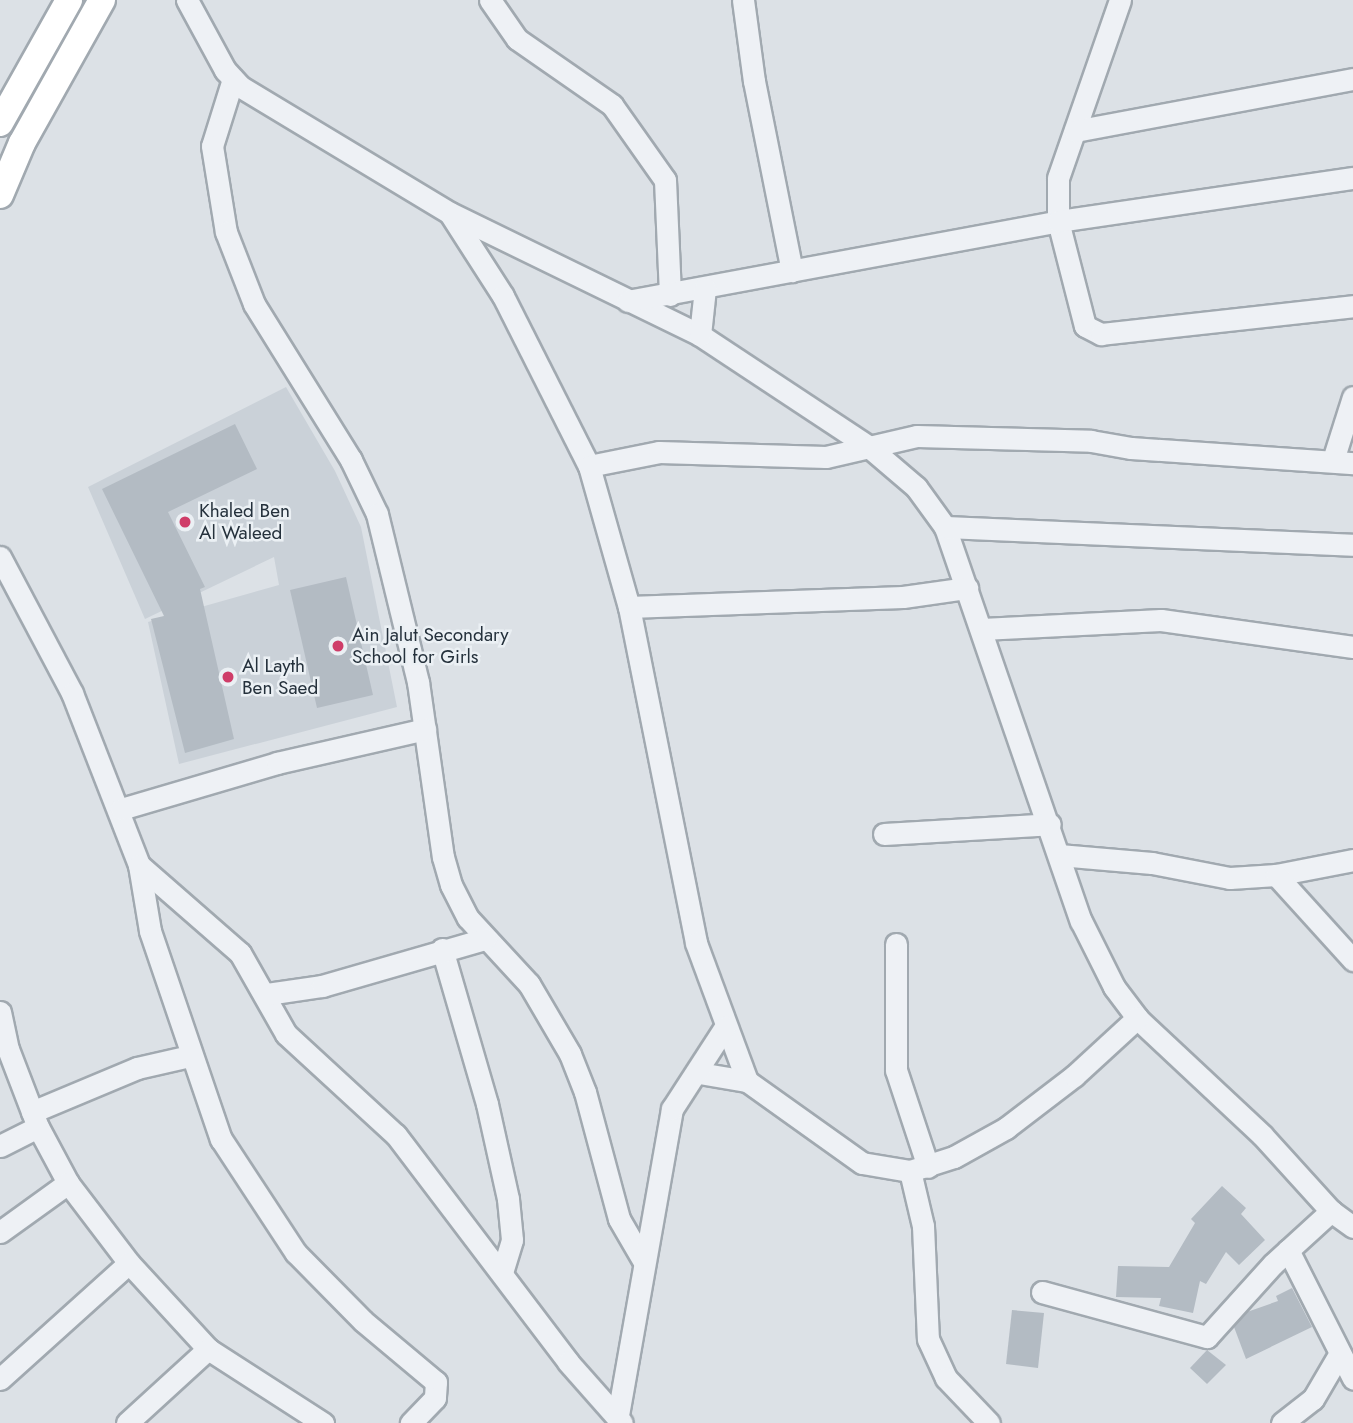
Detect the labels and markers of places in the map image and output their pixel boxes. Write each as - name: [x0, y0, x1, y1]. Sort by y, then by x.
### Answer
- place label: Khaled Ben Al Waleed: [199, 500, 290, 544]
- marker: Khaled Ben Al Waleed: [177, 514, 193, 530]
- place label: Ain Jalut Secondary School for Girls: [352, 624, 509, 668]
- marker: Ain Jalut Secondary School for Girls: [330, 638, 346, 654]
- place label: Al Layth Ben Saed: [242, 655, 318, 699]
- marker: Al Layth Ben Saed: [220, 669, 236, 685]

